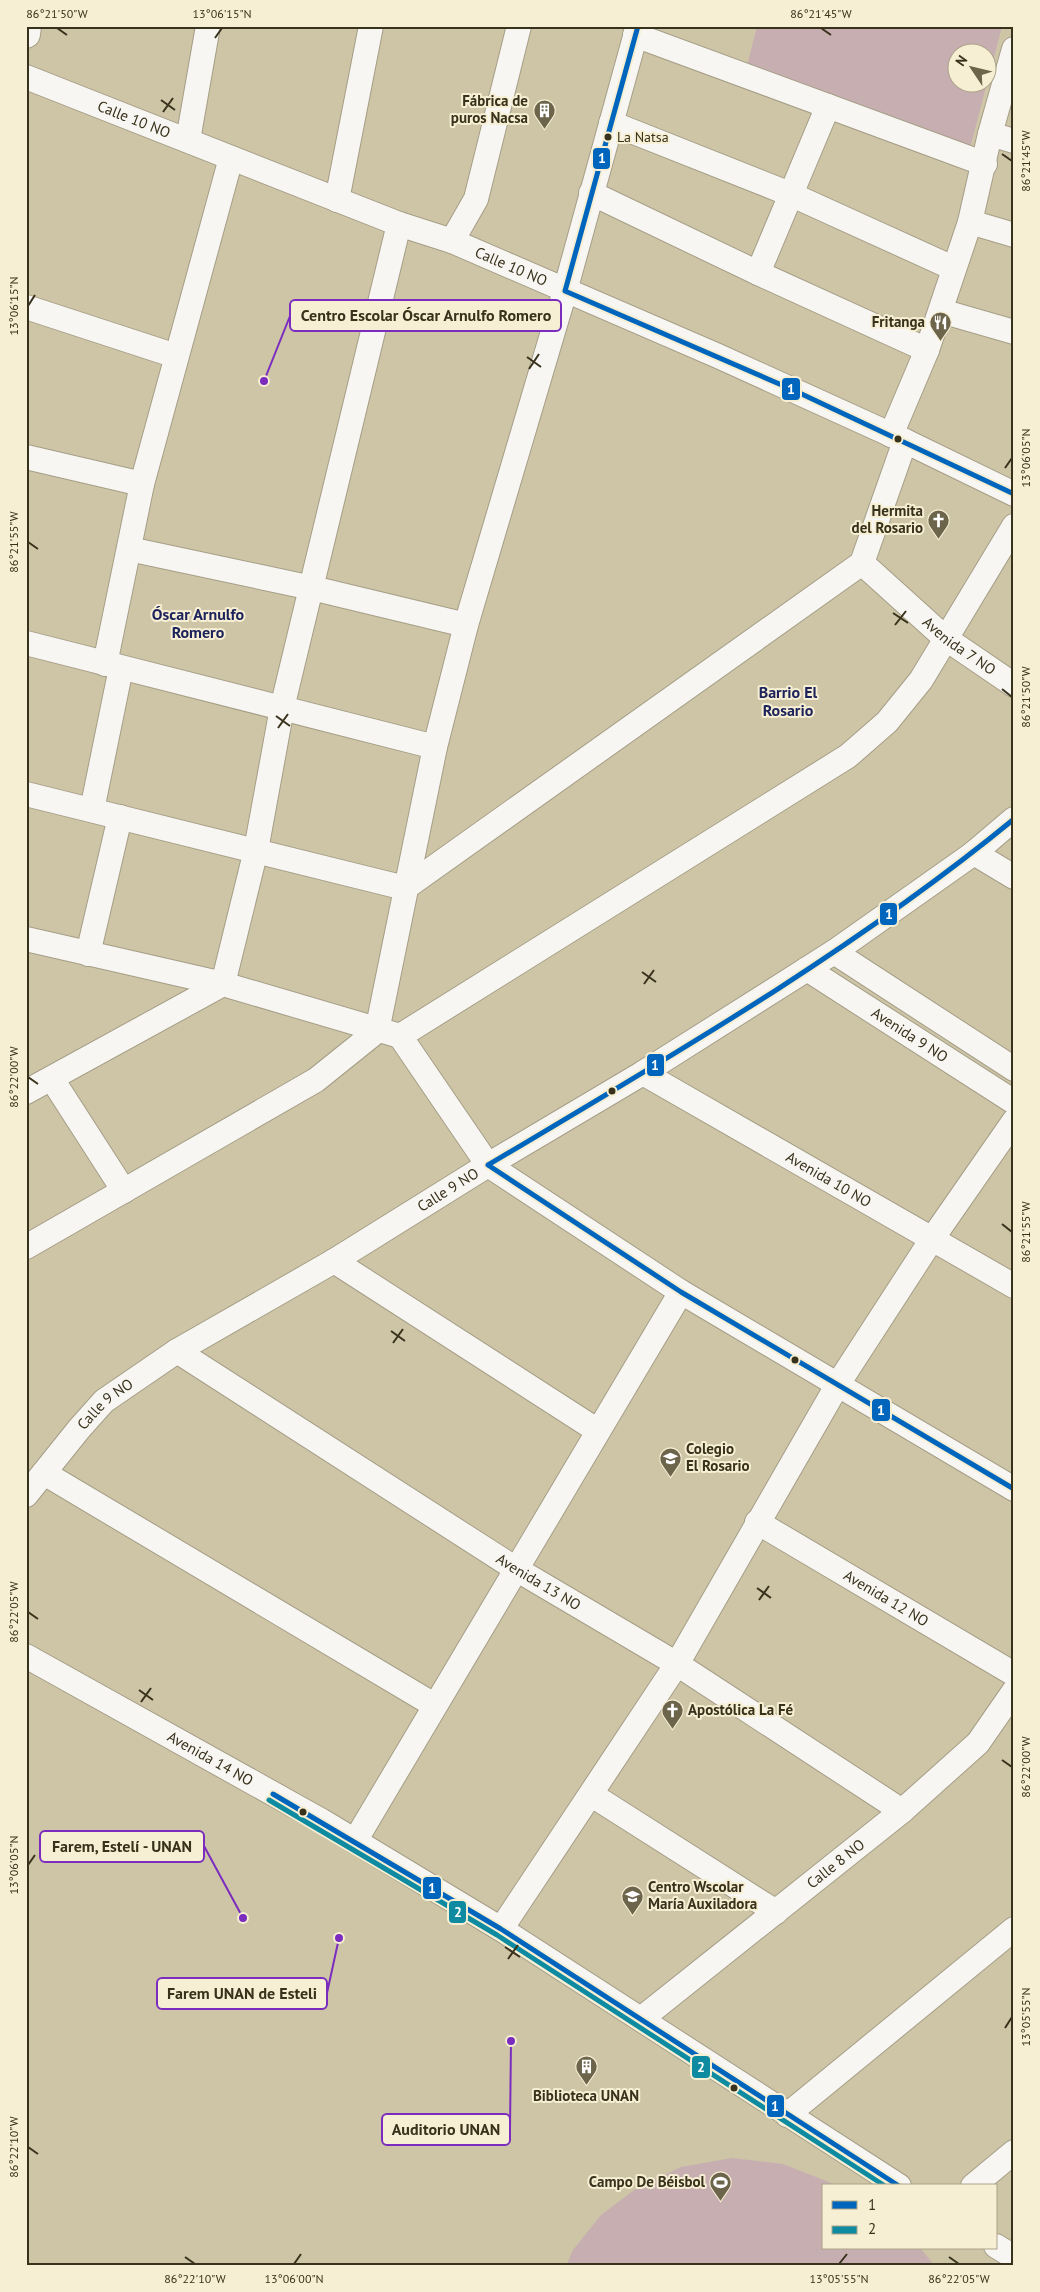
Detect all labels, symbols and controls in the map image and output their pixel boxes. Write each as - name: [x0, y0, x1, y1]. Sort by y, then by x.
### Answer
- text: 86°21'50"W: [26, 6, 88, 21]
- text: 13°06'15"N: [192, 6, 252, 21]
- text: 86°21'45"W: [790, 6, 852, 21]
- north arrow: [948, 42, 998, 92]
- text: N: [951, 52, 971, 69]
- place label: Fábrica de puros Nacsa: [451, 91, 528, 127]
- street label: Calle 10 NO: [95, 96, 173, 142]
- building icon: Fábrica de puros Nacsa: [532, 98, 556, 129]
- place label: La Natsa: [617, 128, 669, 146]
- text: 86°21'45"W: [1018, 130, 1033, 192]
- marker: La Natsa: [603, 132, 613, 142]
- line badge: 1: [592, 147, 611, 170]
- text: 1: [598, 149, 606, 167]
- street label: Calle 10 NO: [472, 242, 550, 290]
- text: 13°06'15"N: [6, 276, 21, 336]
- callout: Centro Escolar Óscar Arnulfo Romero: [290, 300, 561, 331]
- text: Centro Escolar Óscar Arnulfo Romero: [301, 305, 552, 325]
- restaurant icon: Fritanga: [929, 310, 953, 341]
- place label: Fritanga: [872, 312, 925, 331]
- line badge: 1: [781, 377, 801, 401]
- text: 1: [787, 380, 795, 398]
- text: 13°06'05"N: [1018, 428, 1033, 488]
- unlabelled marker: [893, 434, 903, 444]
- place label: Hermita del Rosario: [852, 501, 923, 537]
- church icon: Hermita del Rosario: [927, 508, 951, 539]
- text: 86°21'55"W: [6, 511, 21, 573]
- district label: Óscar Arnulfo Romero: [152, 604, 245, 642]
- street label: Avenida 7 NO: [919, 612, 1000, 679]
- text: 86°21'50"W: [1018, 666, 1033, 728]
- district label: Barrio El Rosario: [759, 682, 818, 720]
- line badge: 1: [879, 902, 898, 926]
- text: 1: [885, 905, 893, 923]
- street label: Avenida 9 NO: [868, 1003, 952, 1066]
- text: 86°22'00"W: [6, 1046, 21, 1108]
- line badge: 1: [646, 1053, 665, 1077]
- text: 1: [651, 1056, 659, 1074]
- unlabelled marker: [607, 1086, 617, 1096]
- street label: Avenida 10 NO: [783, 1147, 875, 1211]
- street label: Calle 9 NO: [414, 1163, 482, 1216]
- text: 86°21'55"W: [1018, 1201, 1033, 1263]
- unlabelled marker: [790, 1355, 800, 1365]
- street label: Calle 9 NO: [73, 1374, 136, 1434]
- line badge: 1: [871, 1398, 891, 1422]
- text: 1: [877, 1401, 885, 1419]
- place label: Colegio El Rosario: [686, 1439, 750, 1475]
- school or university icon: Colegio El Rosario: [658, 1446, 682, 1477]
- street label: Avenida 13 NO: [493, 1549, 585, 1614]
- street label: Avenida 12 NO: [840, 1565, 932, 1630]
- text: 86°22'05"W: [6, 1581, 21, 1643]
- church icon: Apostólica La Fé: [660, 1698, 684, 1729]
- place label: Apostólica La Fé: [688, 1700, 794, 1719]
- street label: Avenida 14 NO: [164, 1727, 257, 1790]
- text: 86°22'00"W: [1018, 1736, 1033, 1798]
- unlabelled marker: [298, 1807, 308, 1817]
- callout: Farem, Estelí - UNAN: [40, 1831, 204, 1862]
- text: 13°06'05"N: [6, 1835, 21, 1895]
- street label: Calle 8 NO: [803, 1835, 868, 1892]
- text: Farem, Estelí - UNAN: [52, 1836, 192, 1856]
- line badge: 1: [422, 1876, 442, 1900]
- place label: Centro Wscolar María Auxiladora: [648, 1877, 757, 1913]
- text: 1: [428, 1879, 436, 1897]
- school or university icon: Centro Wscolar María Auxiladora: [620, 1884, 644, 1915]
- line badge: 2: [448, 1900, 467, 1924]
- text: 2: [454, 1903, 462, 1921]
- callout: Farem UNAN de Esteli: [157, 1978, 327, 2009]
- text: Farem UNAN de Esteli: [167, 1983, 317, 2003]
- text: 13°05'55"N: [1018, 1987, 1033, 2047]
- building icon: Biblioteca UNAN: [574, 2055, 598, 2086]
- line badge: 2: [691, 2055, 711, 2079]
- text: 2: [697, 2058, 705, 2076]
- unlabelled marker: [729, 2083, 739, 2093]
- place label: Biblioteca UNAN: [533, 2086, 639, 2105]
- line badge: 1: [766, 2094, 785, 2118]
- text: 1: [771, 2097, 779, 2115]
- callout: Auditorio UNAN: [382, 2114, 510, 2145]
- text: 86°22'10"W: [6, 2116, 21, 2178]
- text: Auditorio UNAN: [392, 2119, 500, 2139]
- sports icon: Campo De Béisbol: [709, 2170, 733, 2201]
- place label: Campo De Béisbol: [589, 2172, 706, 2191]
- legend: [822, 2184, 998, 2250]
- text: 1: [868, 2195, 876, 2214]
- text: 2: [868, 2219, 876, 2238]
- text: 86°22'10"W: [164, 2271, 226, 2286]
- text: 13°06'00"N: [264, 2271, 324, 2286]
- text: 13°05'55"N: [809, 2271, 869, 2286]
- text: 86°22'05"W: [928, 2271, 990, 2286]

